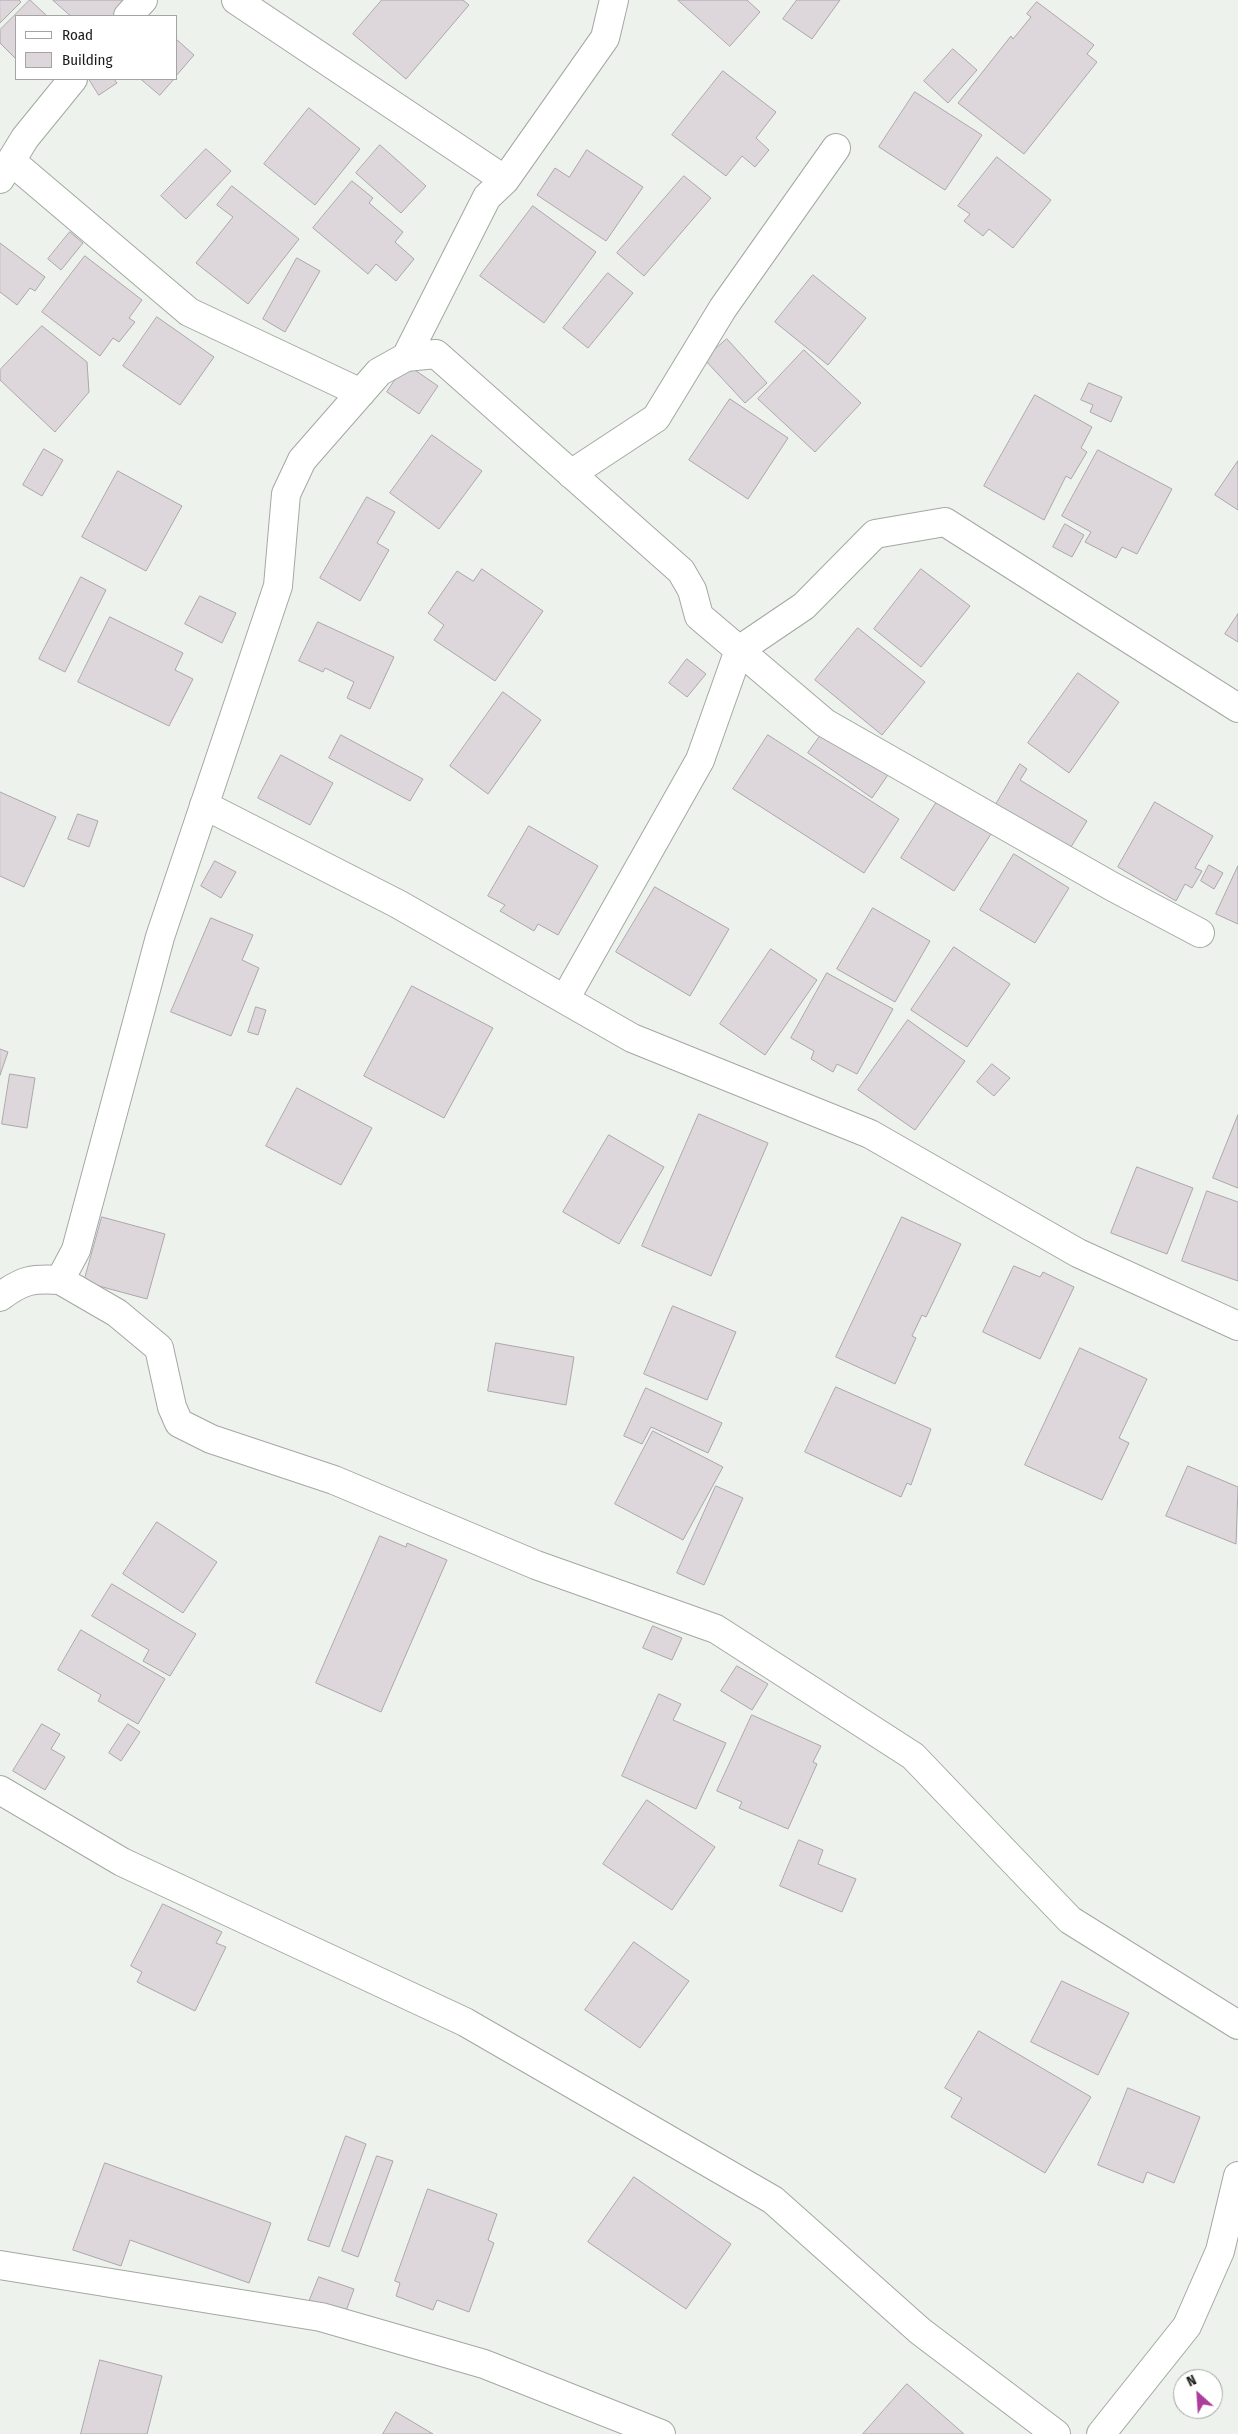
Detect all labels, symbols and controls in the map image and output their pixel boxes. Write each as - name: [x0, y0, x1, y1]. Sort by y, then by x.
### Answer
- legend: [15, 15, 178, 80]
- text: Road: [62, 26, 93, 44]
- text: Building: [62, 51, 113, 69]
- north arrow: [1173, 2369, 1223, 2419]
- text: N: [1184, 2371, 1199, 2390]

